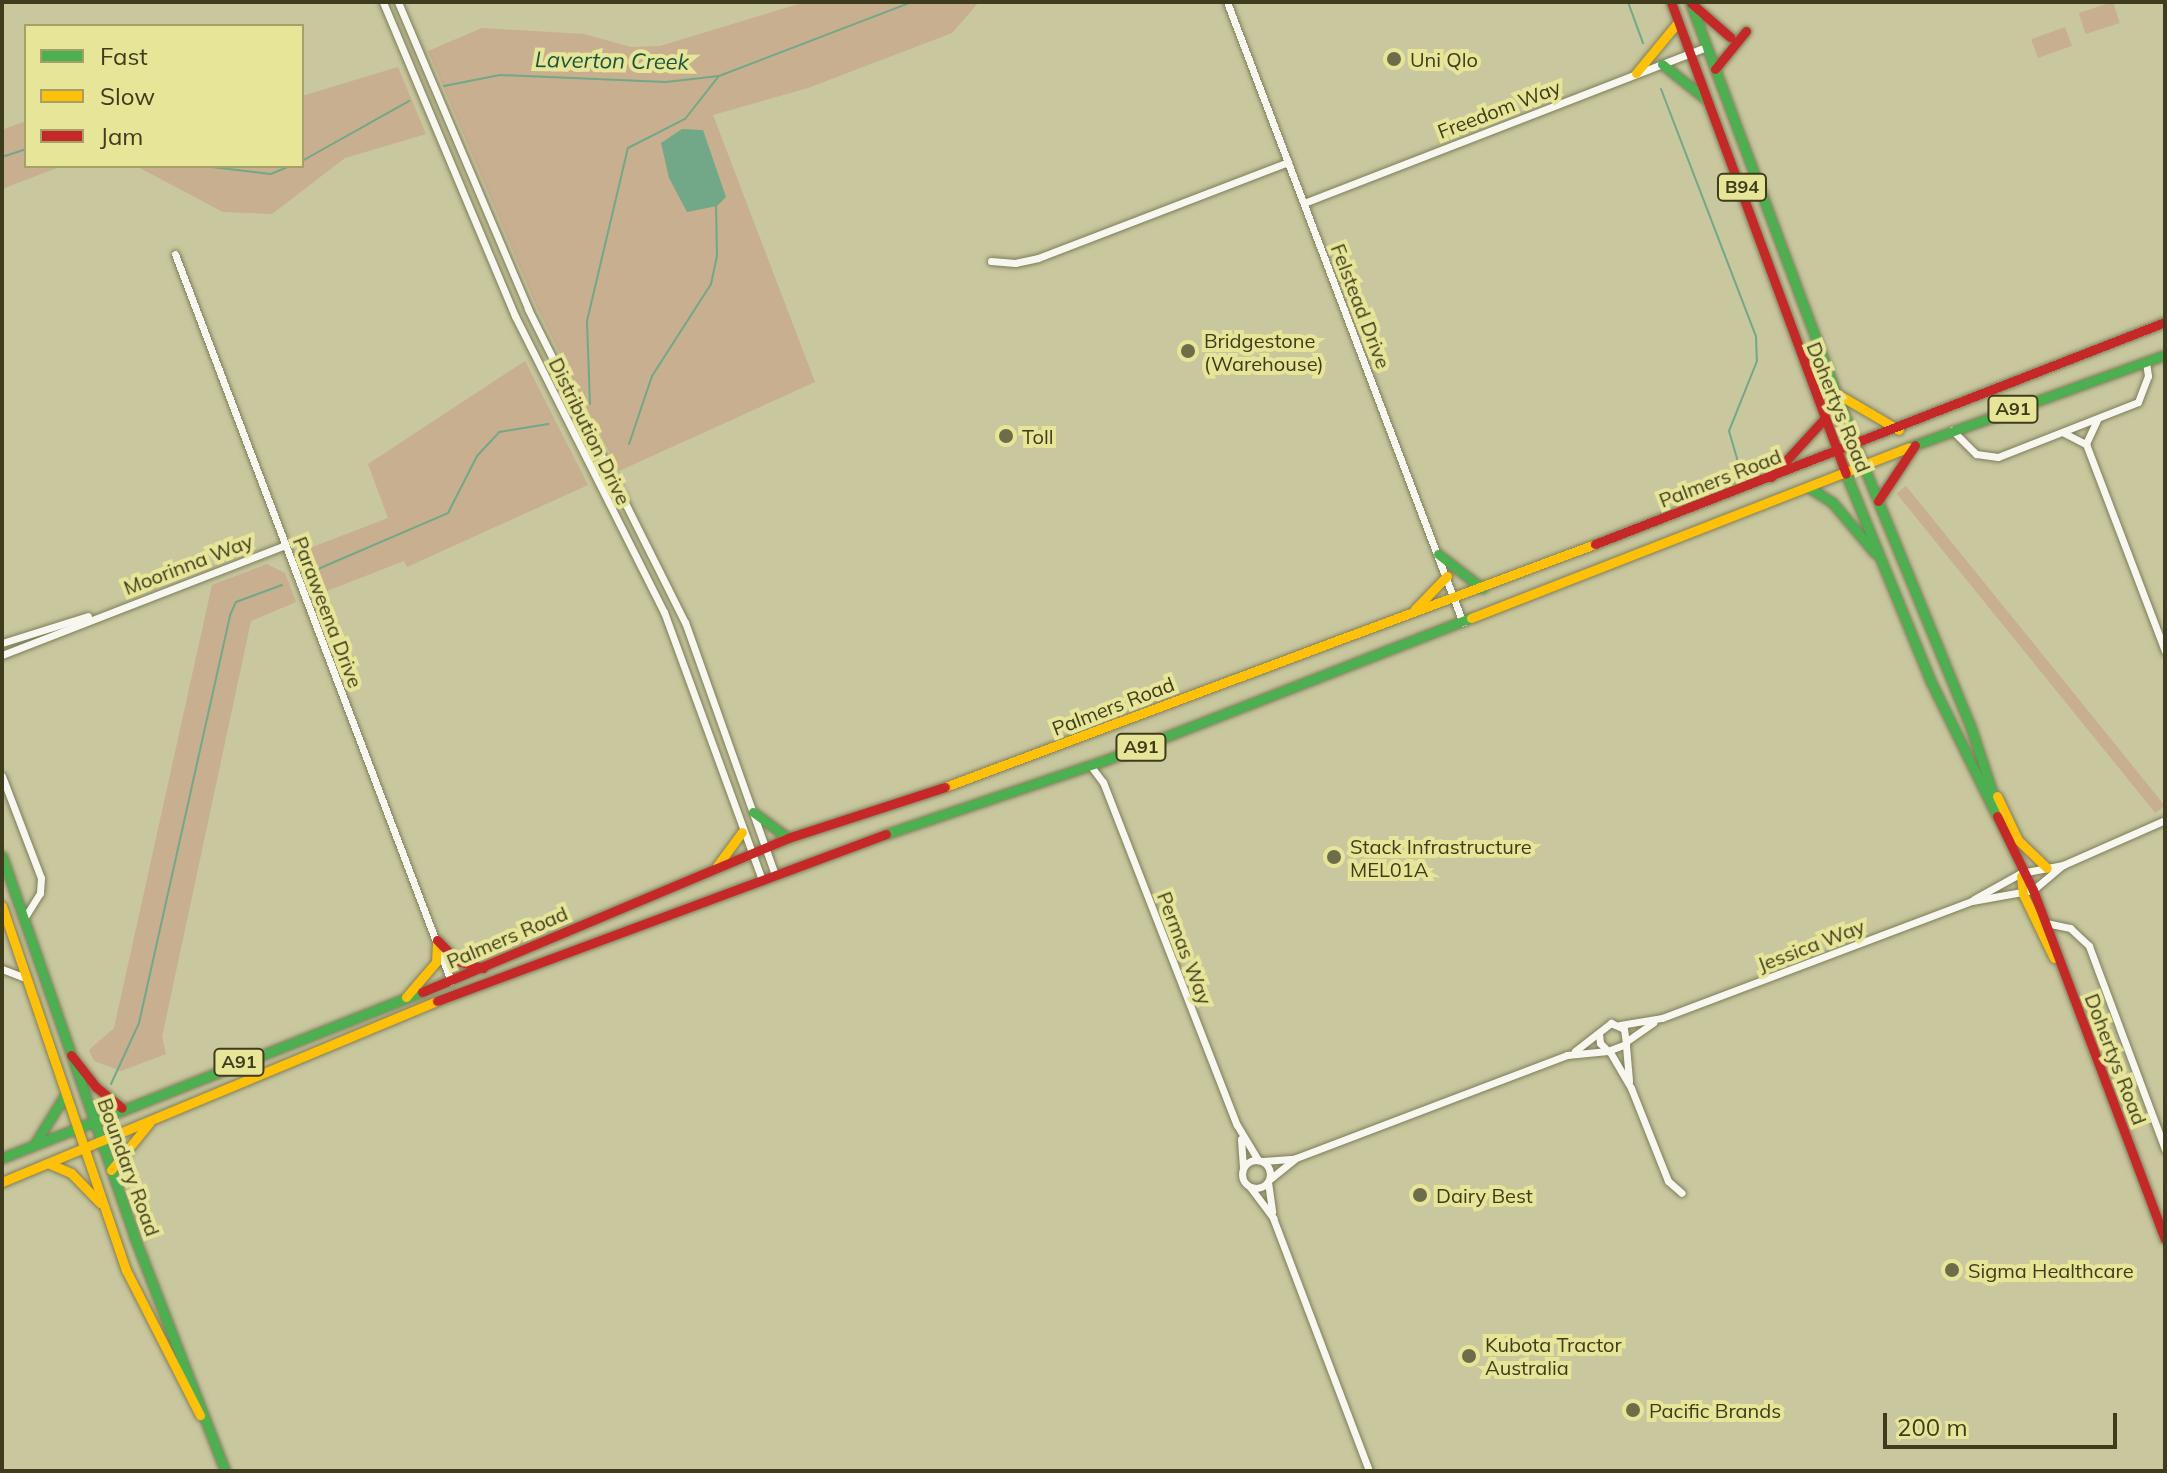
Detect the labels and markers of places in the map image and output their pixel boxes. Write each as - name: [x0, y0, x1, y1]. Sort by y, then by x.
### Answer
- place label: Uni Qlo: [1410, 47, 1478, 71]
- marker: Uni Qlo: [1385, 50, 1403, 68]
- place label: Bridgestone (Warehouse): [1204, 328, 1324, 375]
- marker: Bridgestone (Warehouse): [1179, 342, 1197, 360]
- place label: Toll: [1022, 424, 1053, 448]
- marker: Toll: [997, 427, 1015, 445]
- place label: Stack Infrastructure MEL01A: [1350, 834, 1532, 881]
- marker: Stack Infrastructure MEL01A: [1325, 848, 1343, 866]
- place label: Dairy Best: [1436, 1183, 1533, 1207]
- marker: Dairy Best: [1411, 1186, 1429, 1204]
- place label: Sigma Healthcare: [1968, 1258, 2134, 1282]
- marker: Sigma Healthcare: [1943, 1261, 1961, 1279]
- place label: Kubota Tractor Australia: [1485, 1332, 1622, 1379]
- marker: Kubota Tractor Australia: [1460, 1347, 1478, 1365]
- place label: Pacific Brands: [1649, 1398, 1781, 1422]
- marker: Pacific Brands: [1624, 1401, 1642, 1419]

